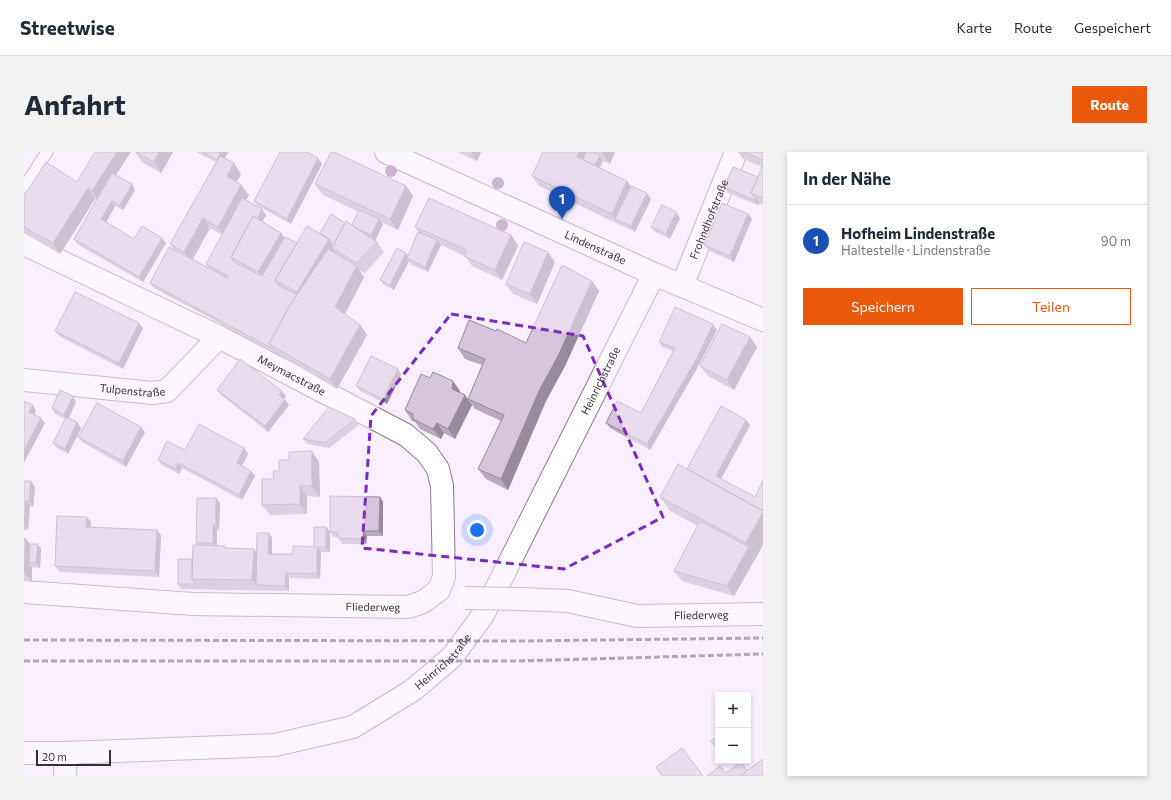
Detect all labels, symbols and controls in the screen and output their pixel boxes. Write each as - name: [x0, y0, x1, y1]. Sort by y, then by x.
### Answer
- text: Streetwise: [20, 16, 115, 39]
- text: Karte: [957, 19, 992, 36]
- text: Route: [1014, 19, 1052, 36]
- text: Gespeichert: [1074, 19, 1151, 36]
- button: Route: [1072, 86, 1147, 123]
- text: Anfahrt: [24, 87, 126, 121]
- text: In der Nähe: [803, 168, 891, 189]
- street label: Frohndhofstraße: [687, 177, 730, 261]
- pin: 1: [549, 186, 575, 219]
- text: Hofheim Lindenstraße: [841, 224, 995, 242]
- street label: Lindenstraße: [563, 227, 628, 266]
- text: 1: [813, 233, 819, 249]
- text: 90 m: [1101, 233, 1131, 249]
- text: Haltestelle · Lindenstraße: [841, 242, 990, 258]
- button: Speichern: [803, 288, 963, 325]
- button: Teilen: [971, 288, 1131, 325]
- street label: Heinrichstraße: [578, 344, 623, 417]
- street label: Meymacstraße: [256, 351, 328, 398]
- street label: Tulpenstraße: [99, 381, 166, 399]
- your location: [467, 520, 487, 540]
- street label: Fliederweg: [346, 600, 400, 613]
- street label: Fliederweg: [674, 608, 729, 621]
- street label: Heinrichstraße: [412, 631, 473, 692]
- map controls: [715, 692, 751, 764]
- button: +: [715, 692, 751, 728]
- button: −: [715, 728, 751, 764]
- scale bar: [36, 748, 111, 767]
- text: 20 m: [42, 750, 67, 763]

